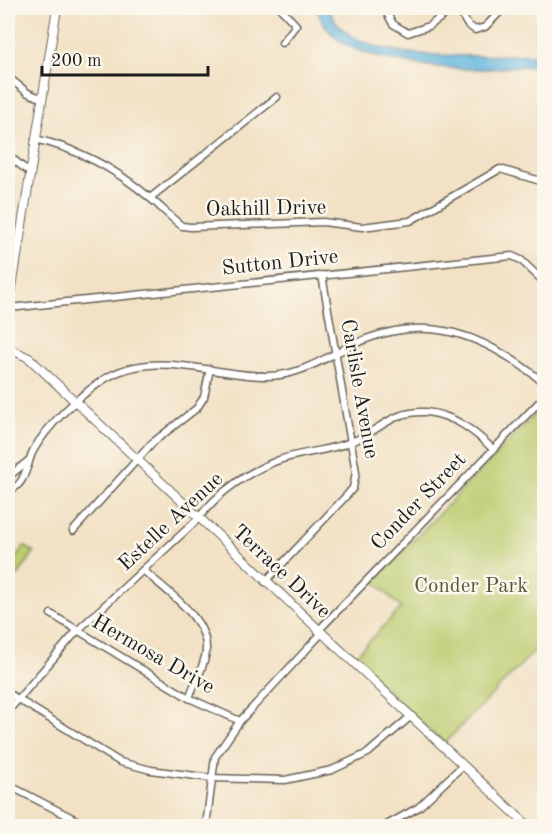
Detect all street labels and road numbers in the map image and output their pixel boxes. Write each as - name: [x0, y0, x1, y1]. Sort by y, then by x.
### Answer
- street label: Oakhill Drive: [205, 197, 327, 221]
- street label: Sutton Drive: [221, 246, 339, 280]
- street label: Carlisle Avenue: [336, 318, 382, 460]
- street label: Conder Street: [367, 449, 471, 555]
- street label: Estelle Avenue: [115, 469, 227, 575]
- street label: Terrace Drive: [228, 521, 334, 623]
- street label: Hermosa Drive: [88, 611, 218, 699]

